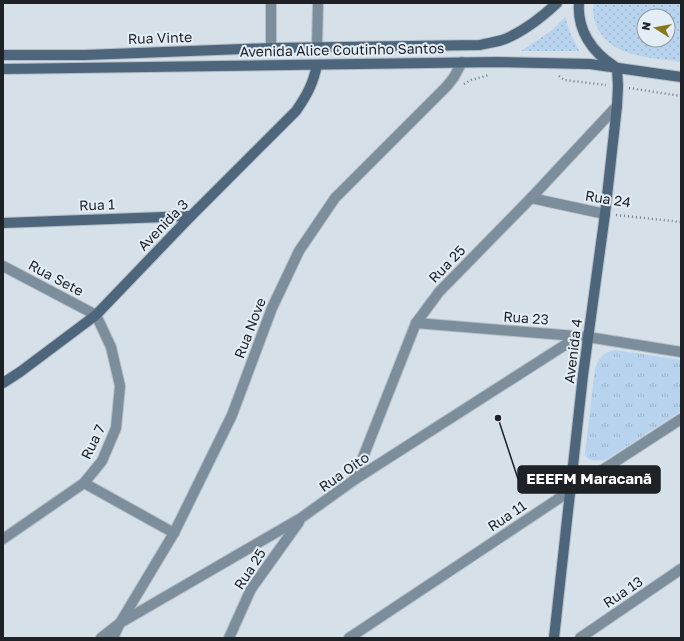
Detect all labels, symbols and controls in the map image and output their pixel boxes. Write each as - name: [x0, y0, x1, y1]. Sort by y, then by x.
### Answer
- north arrow: [636, 8, 676, 48]
- text: N: [639, 21, 653, 31]
- street label: Rua Vinte: [127, 28, 192, 47]
- street label: Avenida Alice Coutinho Santos: [239, 39, 445, 60]
- street label: Rua 24: [584, 187, 632, 210]
- street label: Rua 1: [79, 195, 115, 214]
- street label: Avenida 3: [134, 195, 191, 254]
- street label: Rua 25: [425, 241, 469, 286]
- street label: Rua Sete: [26, 256, 87, 299]
- street label: Rua Nove: [230, 295, 269, 361]
- street label: Rua 23: [503, 307, 549, 328]
- street label: Avenida 4: [560, 318, 585, 384]
- street label: Rua 7: [77, 422, 108, 462]
- street label: Rua Oito: [315, 448, 372, 495]
- callout: EEEFM Maracanã: [518, 466, 660, 493]
- text: EEEFM Maracanã: [526, 469, 652, 487]
- street label: Rua 11: [484, 496, 529, 535]
- street label: Rua 25: [230, 545, 269, 592]
- street label: Rua 13: [600, 572, 646, 611]

